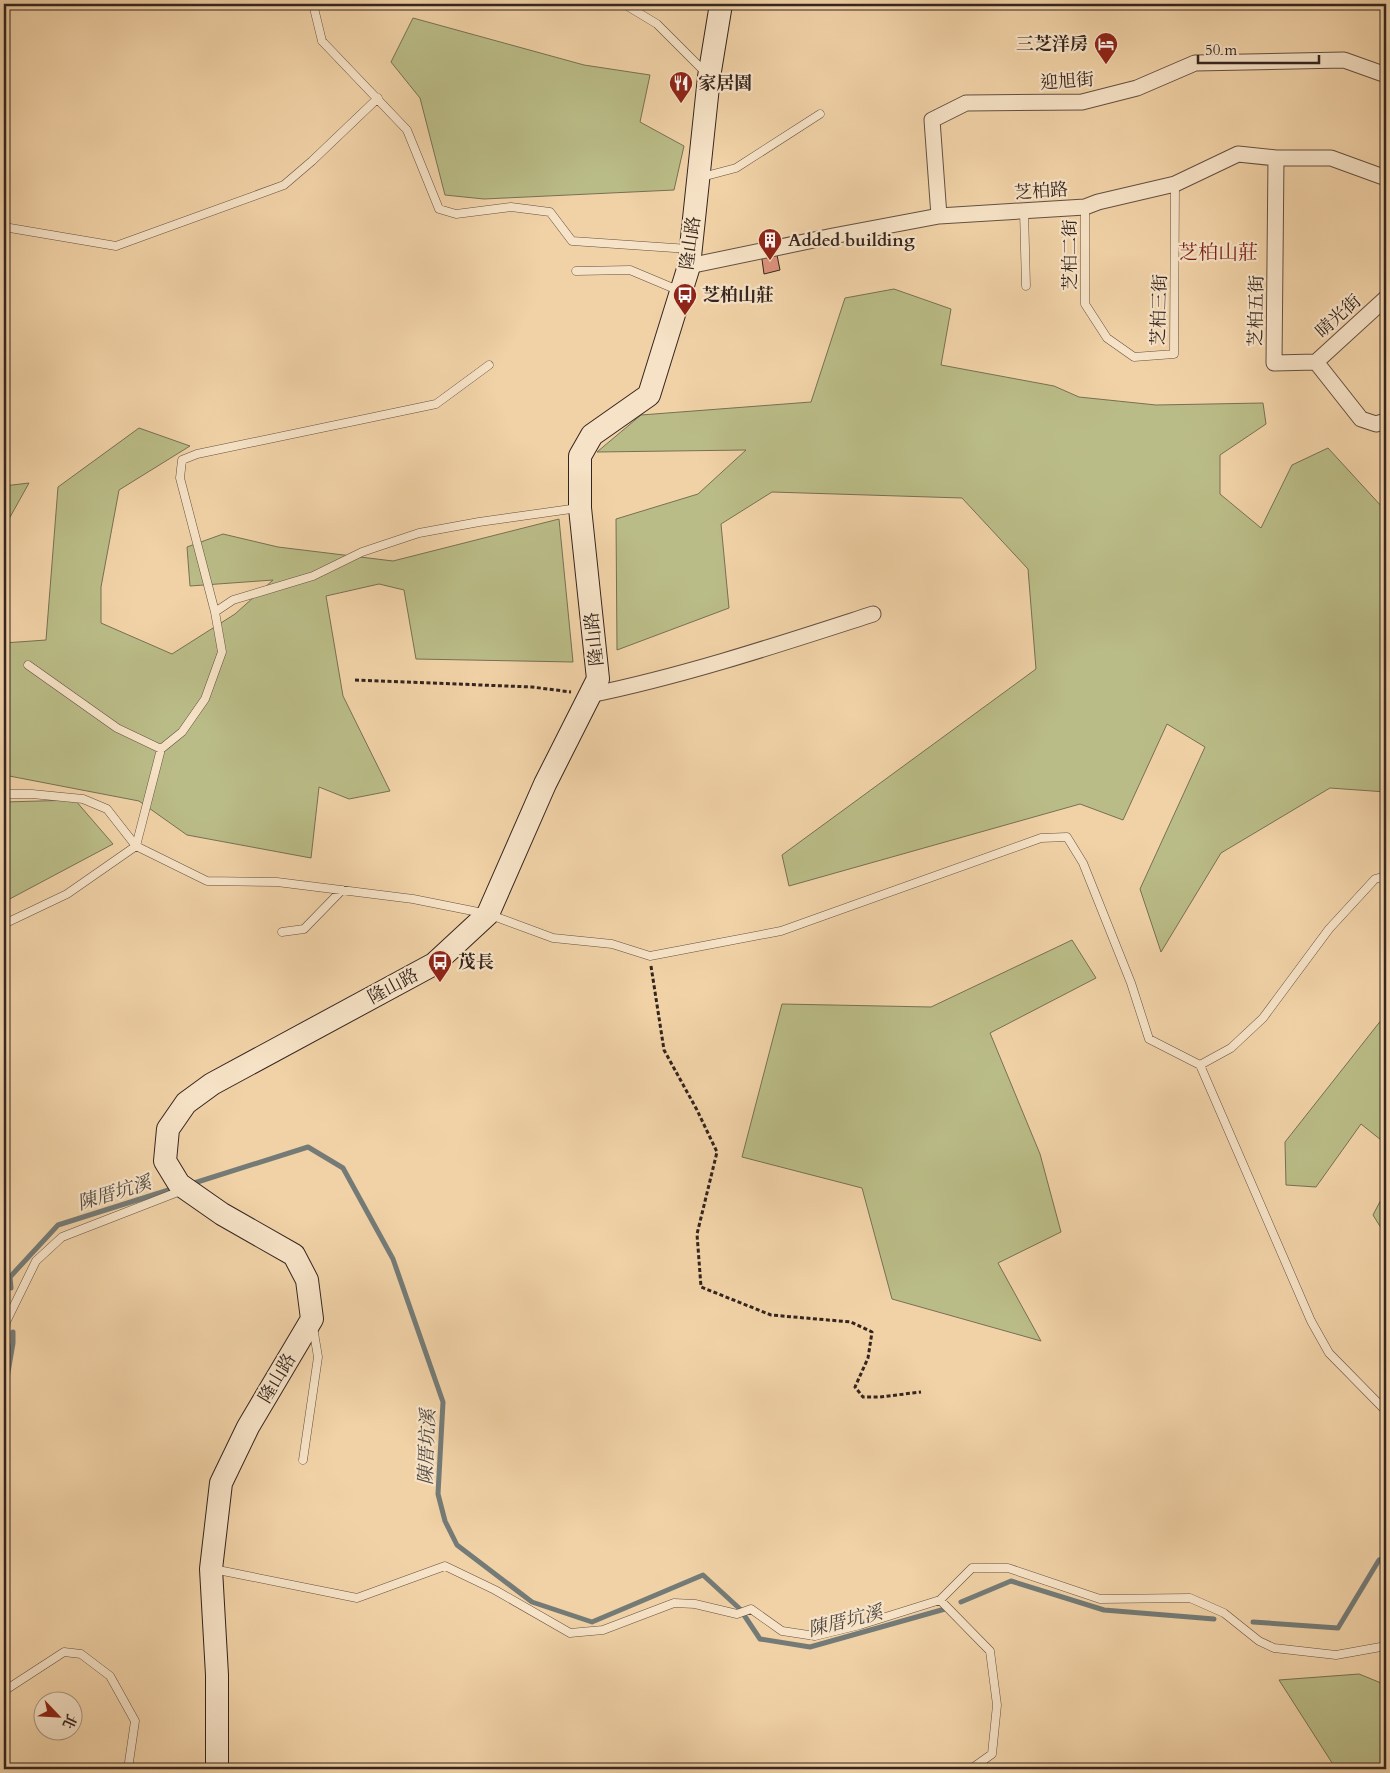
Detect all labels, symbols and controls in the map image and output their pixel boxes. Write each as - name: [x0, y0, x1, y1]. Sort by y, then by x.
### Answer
- hotel icon: 三芝洋房: [1093, 31, 1119, 65]
- place label: 三芝洋房: [1016, 32, 1088, 57]
- scale bar: [1198, 32, 1319, 64]
- text: 50 m: [1205, 40, 1237, 60]
- street label: 迎旭街: [1039, 67, 1095, 96]
- restaurant icon: 家居園: [668, 70, 694, 104]
- place label: 家居園: [698, 71, 752, 96]
- street label: 芝柏路: [1013, 177, 1069, 206]
- street label: 隆山路: [674, 215, 707, 272]
- street label: 芝柏二街: [1058, 219, 1083, 291]
- building icon: Added building: [757, 227, 783, 261]
- place label: Added building: [788, 228, 915, 253]
- district label: 芝柏山莊: [1178, 239, 1258, 266]
- street label: 芝柏三街: [1146, 274, 1173, 346]
- street label: 芝柏五街: [1243, 275, 1270, 347]
- bus stop icon: 芝柏山莊: [672, 282, 698, 316]
- place label: 芝柏山莊: [702, 283, 774, 308]
- street label: 晴光街: [1310, 289, 1367, 344]
- street label: 隆山路: [579, 611, 610, 667]
- bus stop icon: 茂長: [427, 949, 453, 983]
- place label: 茂長: [458, 950, 494, 975]
- street label: 隆山路: [364, 963, 423, 1010]
- water label: 陳厝坑溪: [74, 1169, 156, 1217]
- street label: 隆山路: [253, 1349, 302, 1408]
- water label: 陳厝坑溪: [413, 1407, 441, 1485]
- water label: 陳厝坑溪: [805, 1599, 887, 1643]
- north arrow: [32, 1690, 82, 1740]
- text: 北: [58, 1711, 81, 1732]

